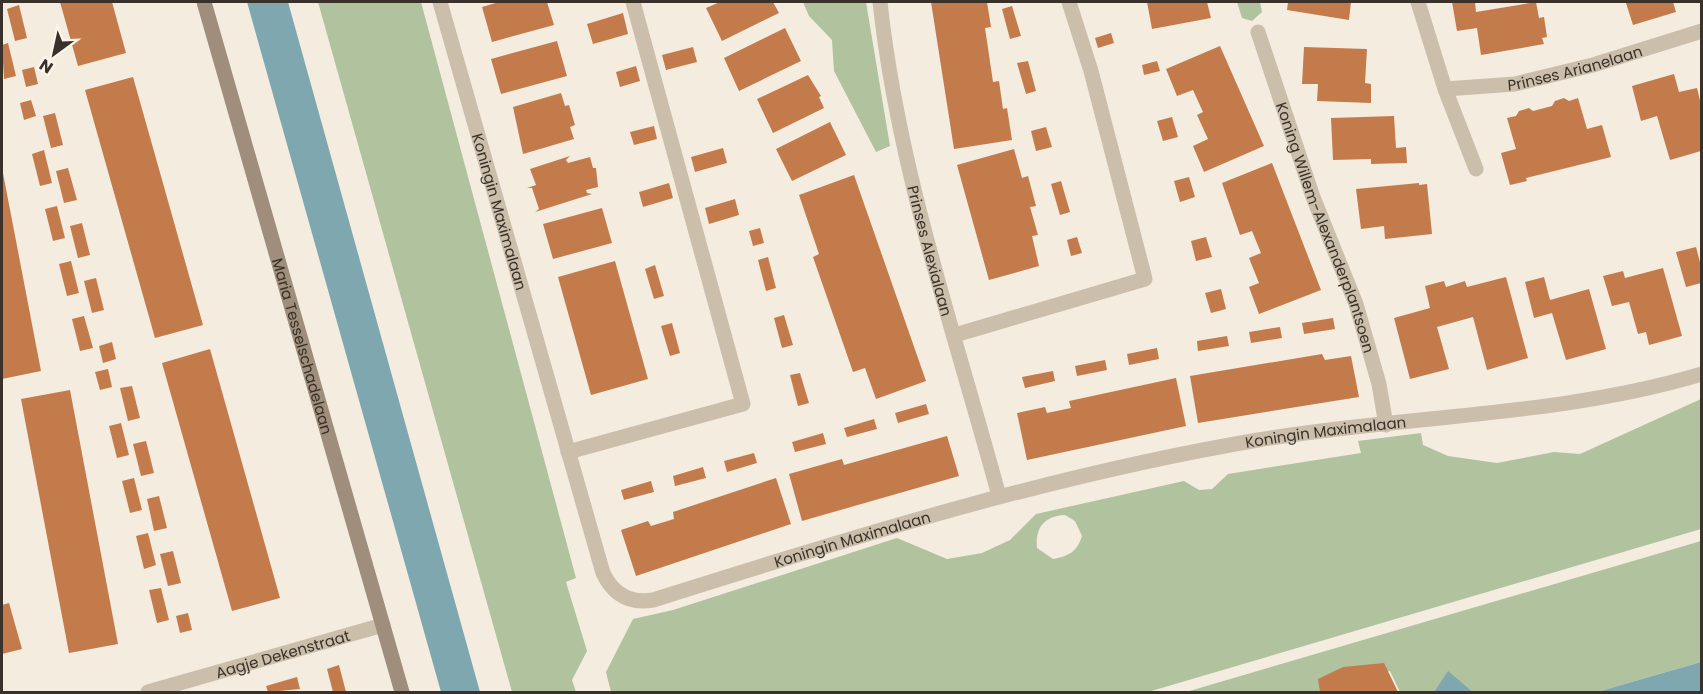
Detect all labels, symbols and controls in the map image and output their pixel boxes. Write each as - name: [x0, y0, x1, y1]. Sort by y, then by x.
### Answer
- north arrow: [24, 24, 84, 84]
- street label: Prinses Arianelaan: [1507, 40, 1645, 95]
- text: N: [35, 53, 57, 79]
- street label: Koning Willem-Alexanderplantsoen: [1272, 99, 1380, 355]
- street label: Koningin Maximalaan: [467, 131, 532, 292]
- street label: Prinses Alexialaan: [903, 183, 958, 318]
- street label: Maria Tesselschadelaan: [267, 256, 338, 437]
- street label: Koningin Maximalaan: [1243, 411, 1407, 453]
- street label: Koningin Maximalaan: [771, 506, 933, 572]
- street label: Aagje Dekenstraat: [213, 625, 352, 683]

